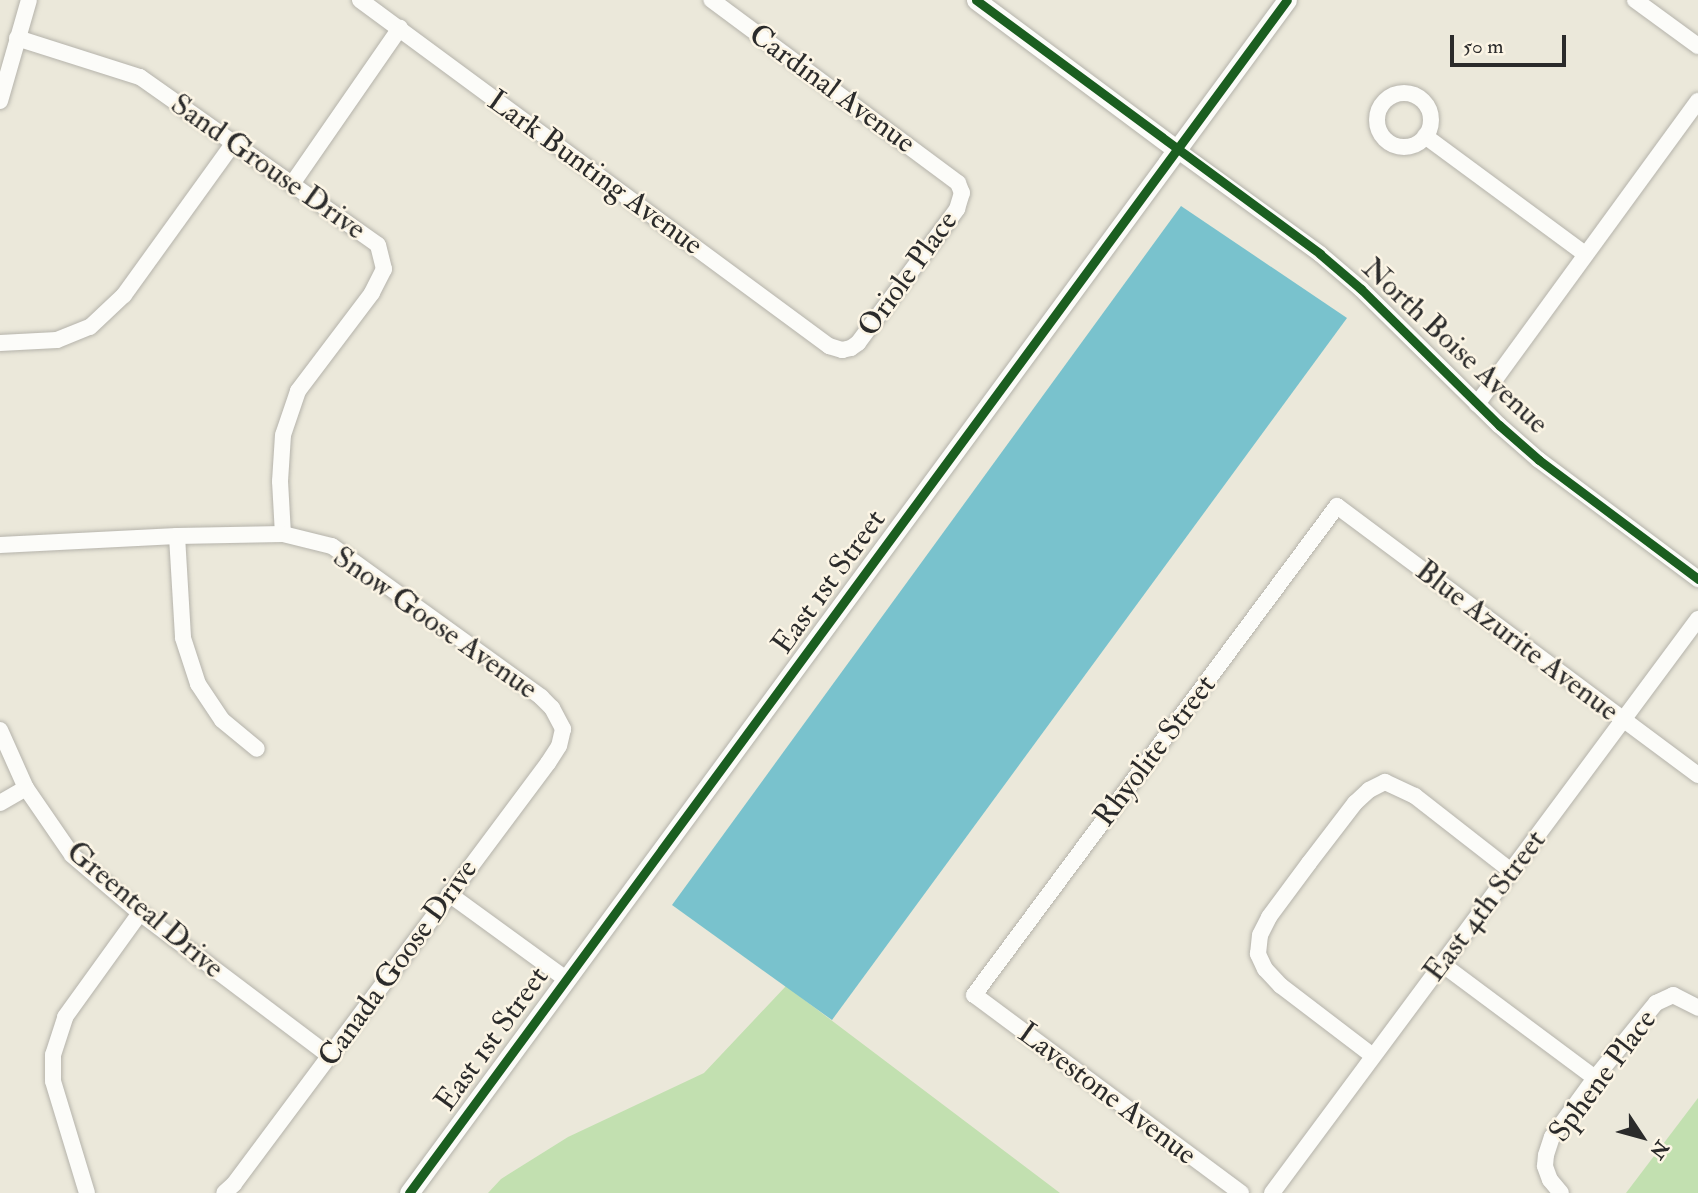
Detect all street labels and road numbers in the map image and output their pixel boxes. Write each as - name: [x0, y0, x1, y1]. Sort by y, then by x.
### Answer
- street label: Cardinal Avenue: [742, 17, 922, 161]
- street label: Lark Bunting Avenue: [480, 83, 710, 263]
- street label: Sand Grouse Drive: [164, 86, 372, 248]
- street label: Oriole Place: [850, 204, 966, 344]
- street label: North Boise Avenue: [1354, 250, 1556, 442]
- street label: East 1st Street: [765, 503, 893, 661]
- street label: Snow Goose Avenue: [326, 539, 544, 707]
- street label: Blue Azurite Avenue: [1408, 553, 1626, 729]
- street label: Rhyolite Street: [1086, 668, 1224, 834]
- street label: East 4th Street: [1416, 823, 1554, 989]
- street label: Greenteal Drive: [59, 834, 231, 986]
- street label: Canada Goose Drive: [311, 852, 485, 1074]
- street label: East 1st Street: [428, 960, 556, 1118]
- street label: Sphene Place: [1542, 1003, 1664, 1149]
- street label: Lavestone Avenue: [1011, 1015, 1203, 1173]

